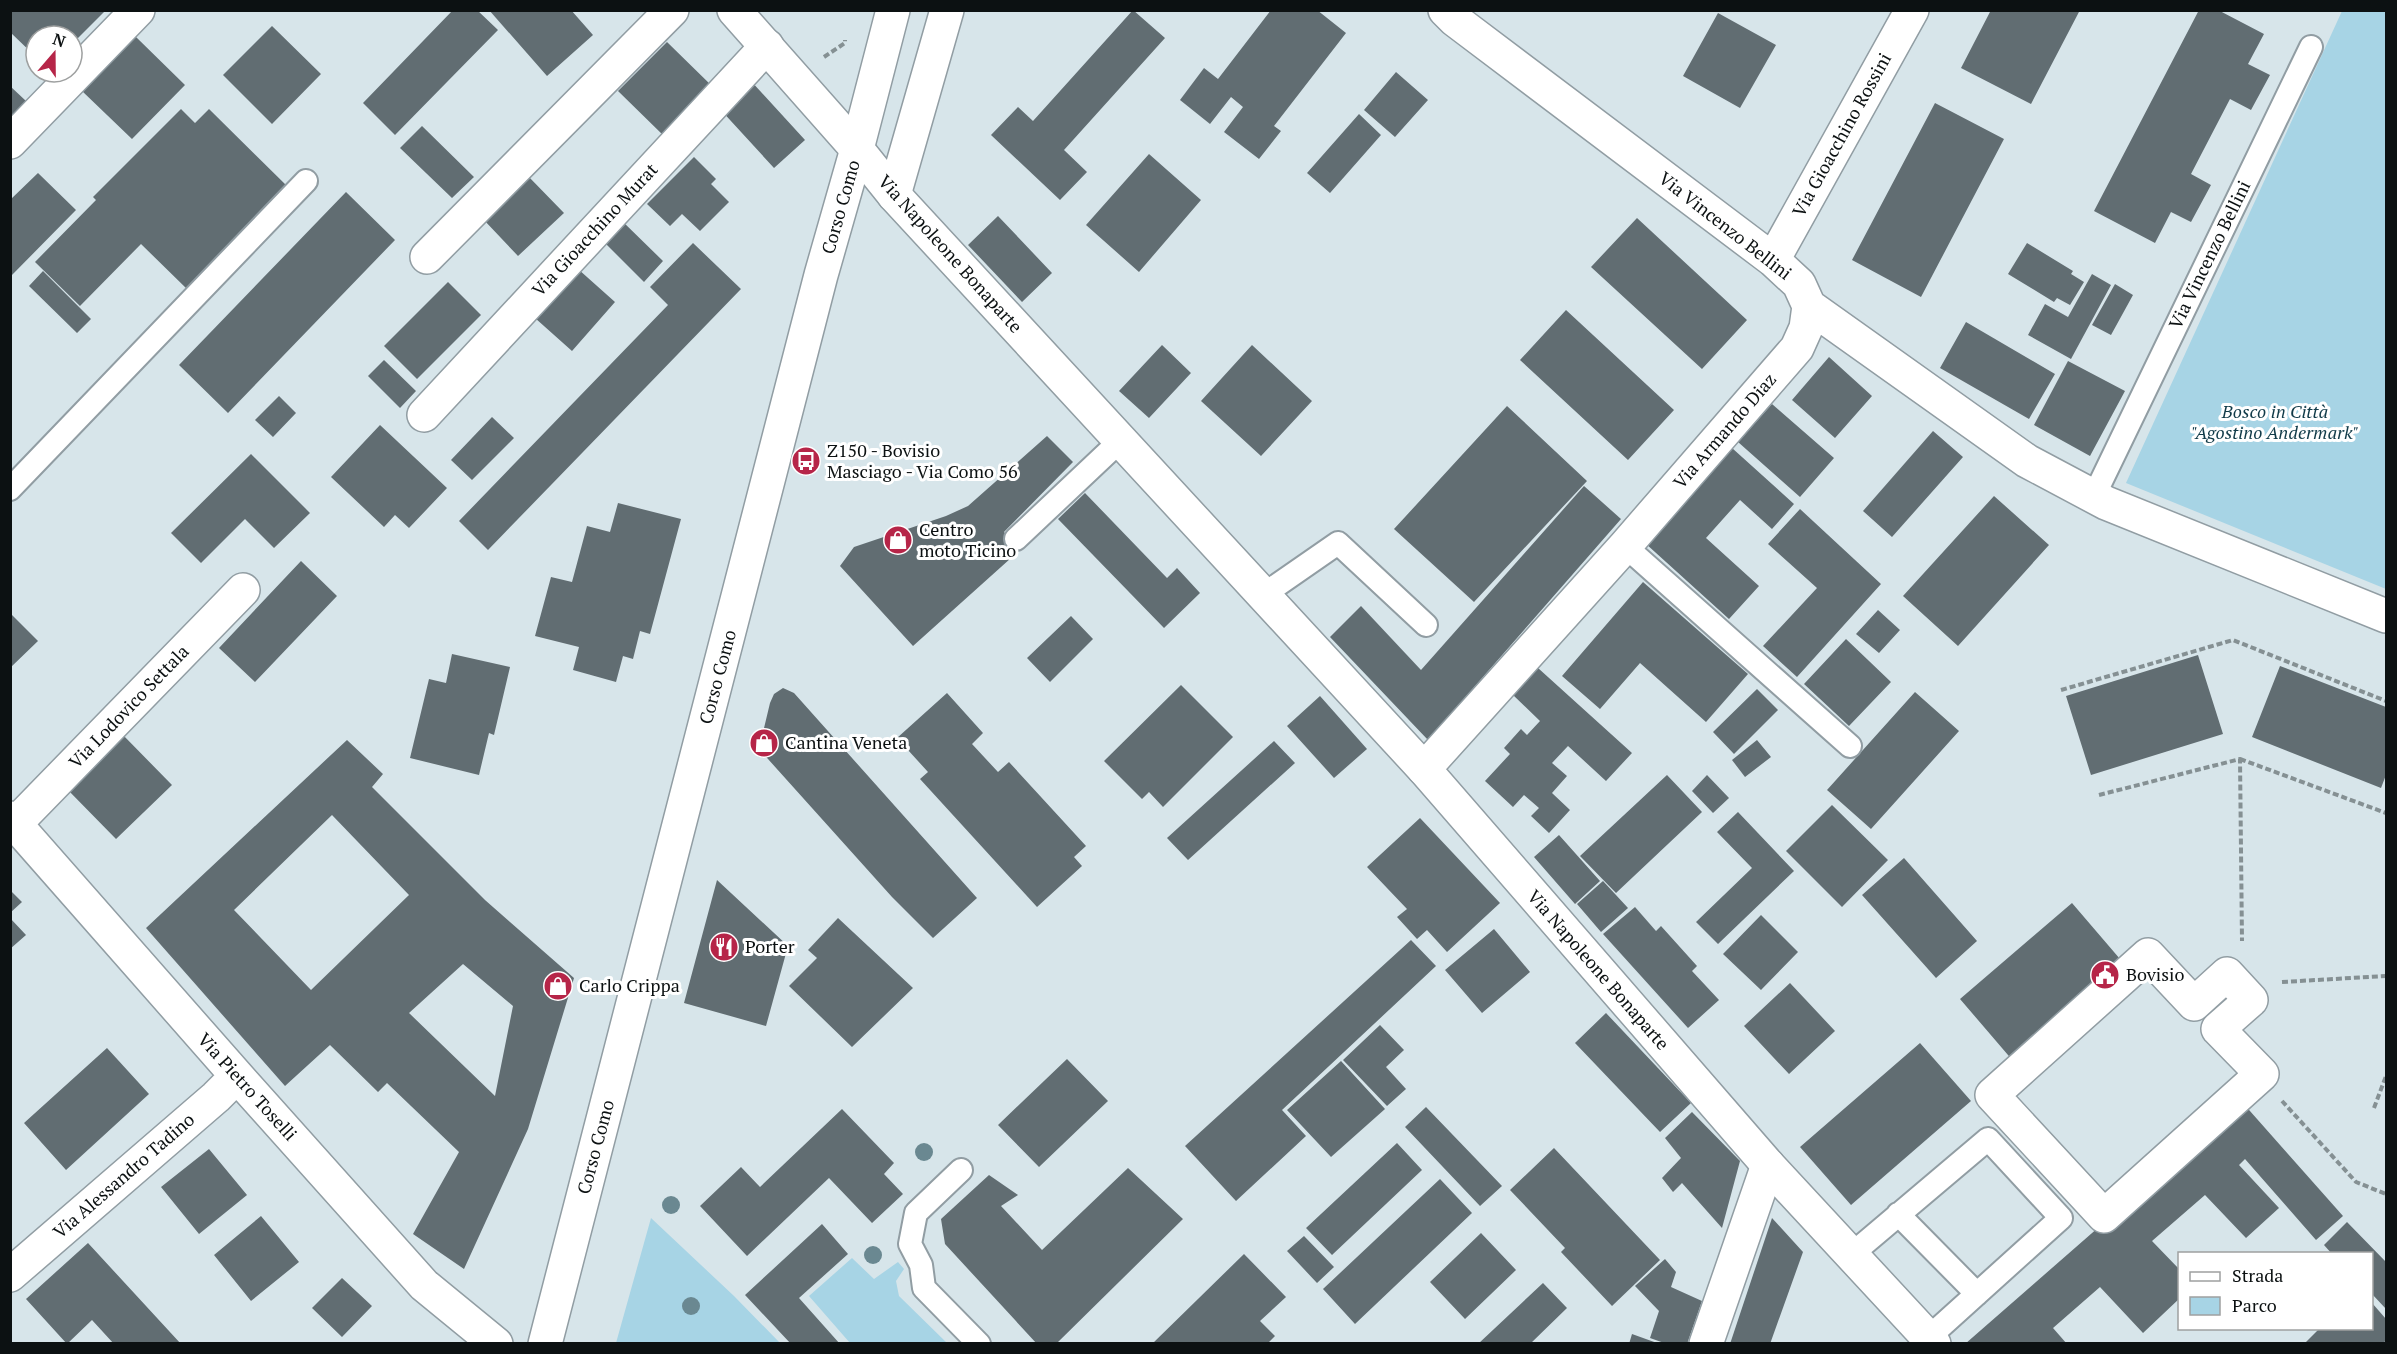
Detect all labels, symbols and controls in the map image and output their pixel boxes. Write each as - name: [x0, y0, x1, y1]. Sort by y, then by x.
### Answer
- north arrow: [24, 24, 84, 84]
- text: N: [50, 27, 69, 52]
- street label: Via Gioacchino Rossini: [1786, 48, 1896, 221]
- street label: Via Gioacchino Murat: [526, 157, 663, 301]
- street label: Corso Como: [815, 157, 865, 257]
- street label: Via Vincenzo Bellini: [1654, 166, 1797, 285]
- street label: Via Napoleone Bonaparte: [873, 169, 1028, 337]
- street label: Via Vincenzo Bellini: [2163, 176, 2255, 333]
- street label: Via Armando Diaz: [1667, 367, 1781, 493]
- park label: Bosco in Città "Agostino Andermark": [2191, 399, 2359, 444]
- place label: Z150 - Bovisio Masciago - Via Como 56: [827, 438, 1018, 483]
- bus stop icon: Z150 - Bovisio Masciago - Via Como 56: [790, 445, 822, 477]
- place label: Centro moto Ticino: [919, 517, 1016, 562]
- shop icon: Centro moto Ticino: [882, 524, 914, 556]
- street label: Corso Como: [693, 627, 741, 727]
- street label: Via Lodovico Settala: [63, 639, 194, 773]
- shop icon: Cantina Veneta: [748, 727, 780, 759]
- place label: Cantina Veneta: [785, 730, 907, 754]
- street label: Via Napoleone Bonaparte: [1522, 884, 1675, 1055]
- restaurant icon: Porter: [708, 931, 740, 963]
- place label: Porter: [745, 934, 795, 958]
- public building icon: Bovisio: [2089, 959, 2121, 991]
- place label: Bovisio: [2126, 962, 2184, 986]
- shop icon: Carlo Crippa: [542, 970, 574, 1002]
- place label: Carlo Crippa: [579, 973, 680, 997]
- street label: Via Pietro Toselli: [193, 1027, 303, 1145]
- street label: Corso Como: [571, 1097, 619, 1197]
- street label: Via Alessandro Tadino: [48, 1107, 199, 1243]
- legend: [2178, 1252, 2373, 1330]
- text: Strada: [2232, 1263, 2283, 1287]
- text: Parco: [2232, 1293, 2277, 1317]

